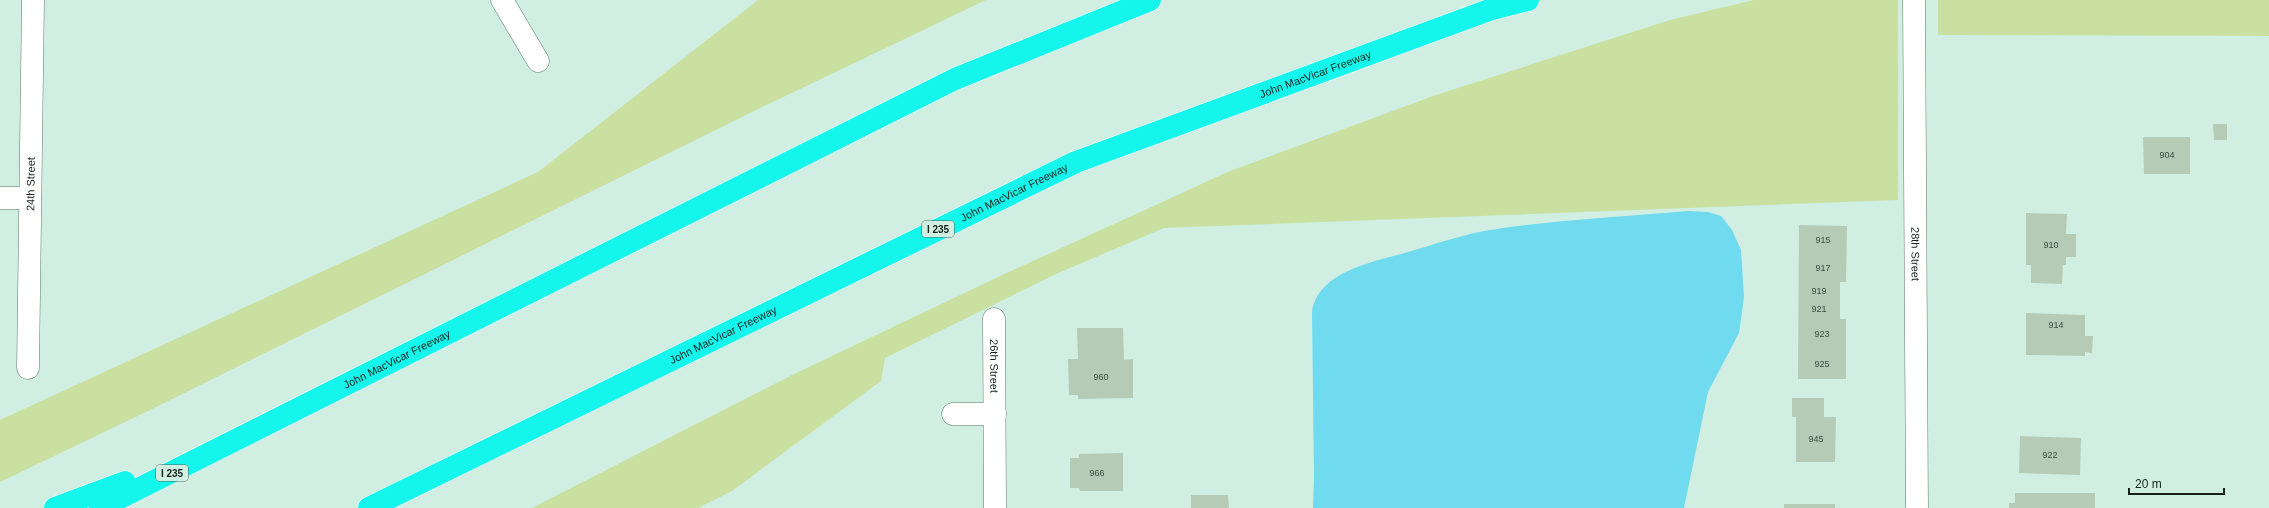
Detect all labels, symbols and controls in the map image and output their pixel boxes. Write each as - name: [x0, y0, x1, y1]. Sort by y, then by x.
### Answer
- street label: John MacVicar Freeway: [1258, 48, 1373, 100]
- house number: 904: [2159, 150, 2175, 160]
- street label: 24th Street: [24, 157, 37, 211]
- street label: John MacVicar Freeway: [958, 161, 1070, 224]
- road number: I 235: [922, 221, 954, 237]
- street label: 28th Street: [1909, 227, 1922, 281]
- house number: 915: [1815, 235, 1831, 245]
- house number: 910: [2043, 240, 2059, 250]
- house number: 917: [1815, 263, 1831, 273]
- house number: 919: [1811, 286, 1827, 296]
- street label: John MacVicar Freeway: [667, 303, 779, 366]
- house number: 921: [1811, 304, 1827, 314]
- house number: 914: [2048, 320, 2064, 330]
- street label: John MacVicar Freeway: [341, 327, 453, 391]
- house number: 923: [1814, 329, 1830, 339]
- street label: 26th Street: [988, 339, 1000, 393]
- house number: 925: [1814, 359, 1830, 369]
- house number: 960: [1093, 372, 1109, 382]
- house number: 945: [1808, 434, 1824, 444]
- house number: 922: [2042, 450, 2058, 460]
- road number: I 235: [156, 465, 188, 481]
- house number: 966: [1089, 468, 1105, 478]
- scale bar: [2129, 470, 2224, 496]
- text: 20 m: [2135, 477, 2162, 491]

